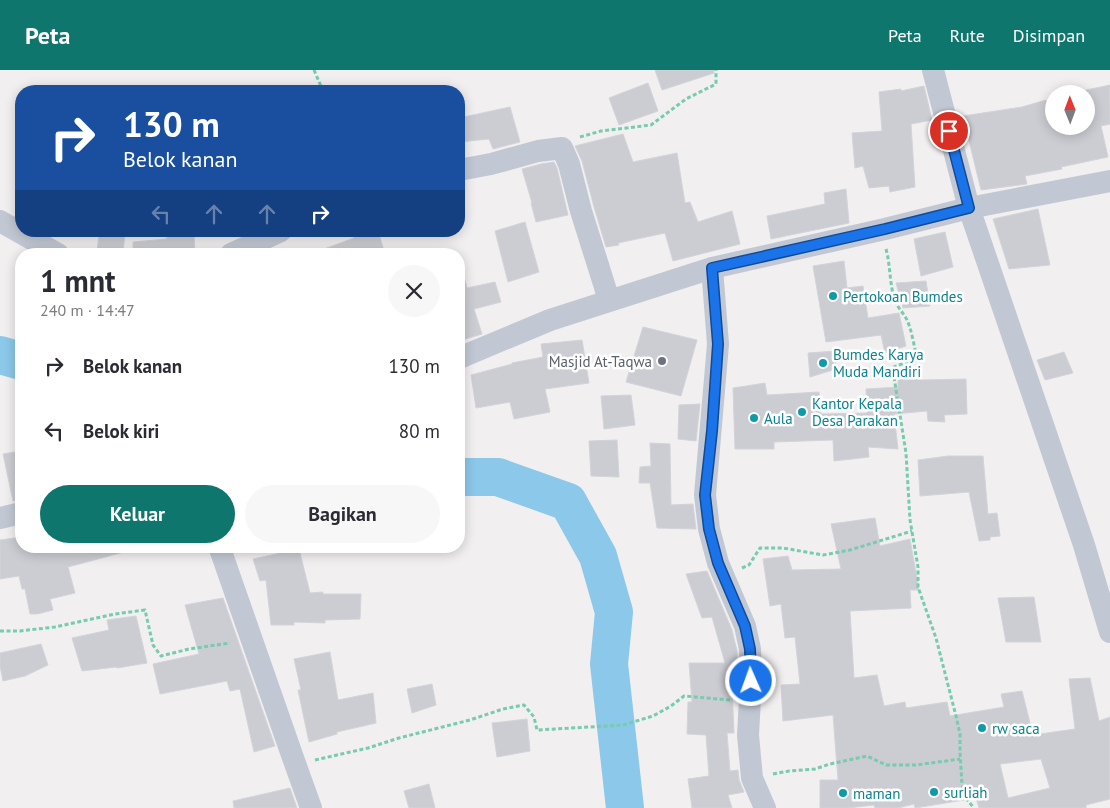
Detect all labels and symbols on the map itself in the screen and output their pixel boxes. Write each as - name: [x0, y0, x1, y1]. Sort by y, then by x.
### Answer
- north arrow: [1045, 85, 1095, 135]
- pin: [928, 110, 970, 152]
- place label: Pertokoan Bumdes: [843, 287, 963, 306]
- marker: Pertokoan Bumdes: [827, 290, 839, 302]
- place label: Bumdes Karya Muda Mandiri: [833, 345, 924, 381]
- place label: Masjid At-Taqwa: [549, 352, 652, 371]
- marker: Masjid At-Taqwa: [656, 355, 668, 367]
- marker: Bumdes Karya Muda Mandiri: [817, 357, 829, 369]
- place label: Kantor Kepala Desa Parakan: [812, 394, 902, 430]
- marker: Kantor Kepala Desa Parakan: [796, 406, 808, 418]
- place label: Aula: [764, 409, 793, 428]
- marker: Aula: [748, 412, 760, 424]
- position arrow: [724, 654, 776, 706]
- place label: rw saca: [992, 719, 1040, 738]
- marker: rw saca: [976, 722, 988, 734]
- place label: surliah: [944, 783, 988, 802]
- place label: maman: [853, 784, 900, 803]
- marker: surliah: [928, 786, 940, 798]
- marker: maman: [837, 787, 849, 799]

